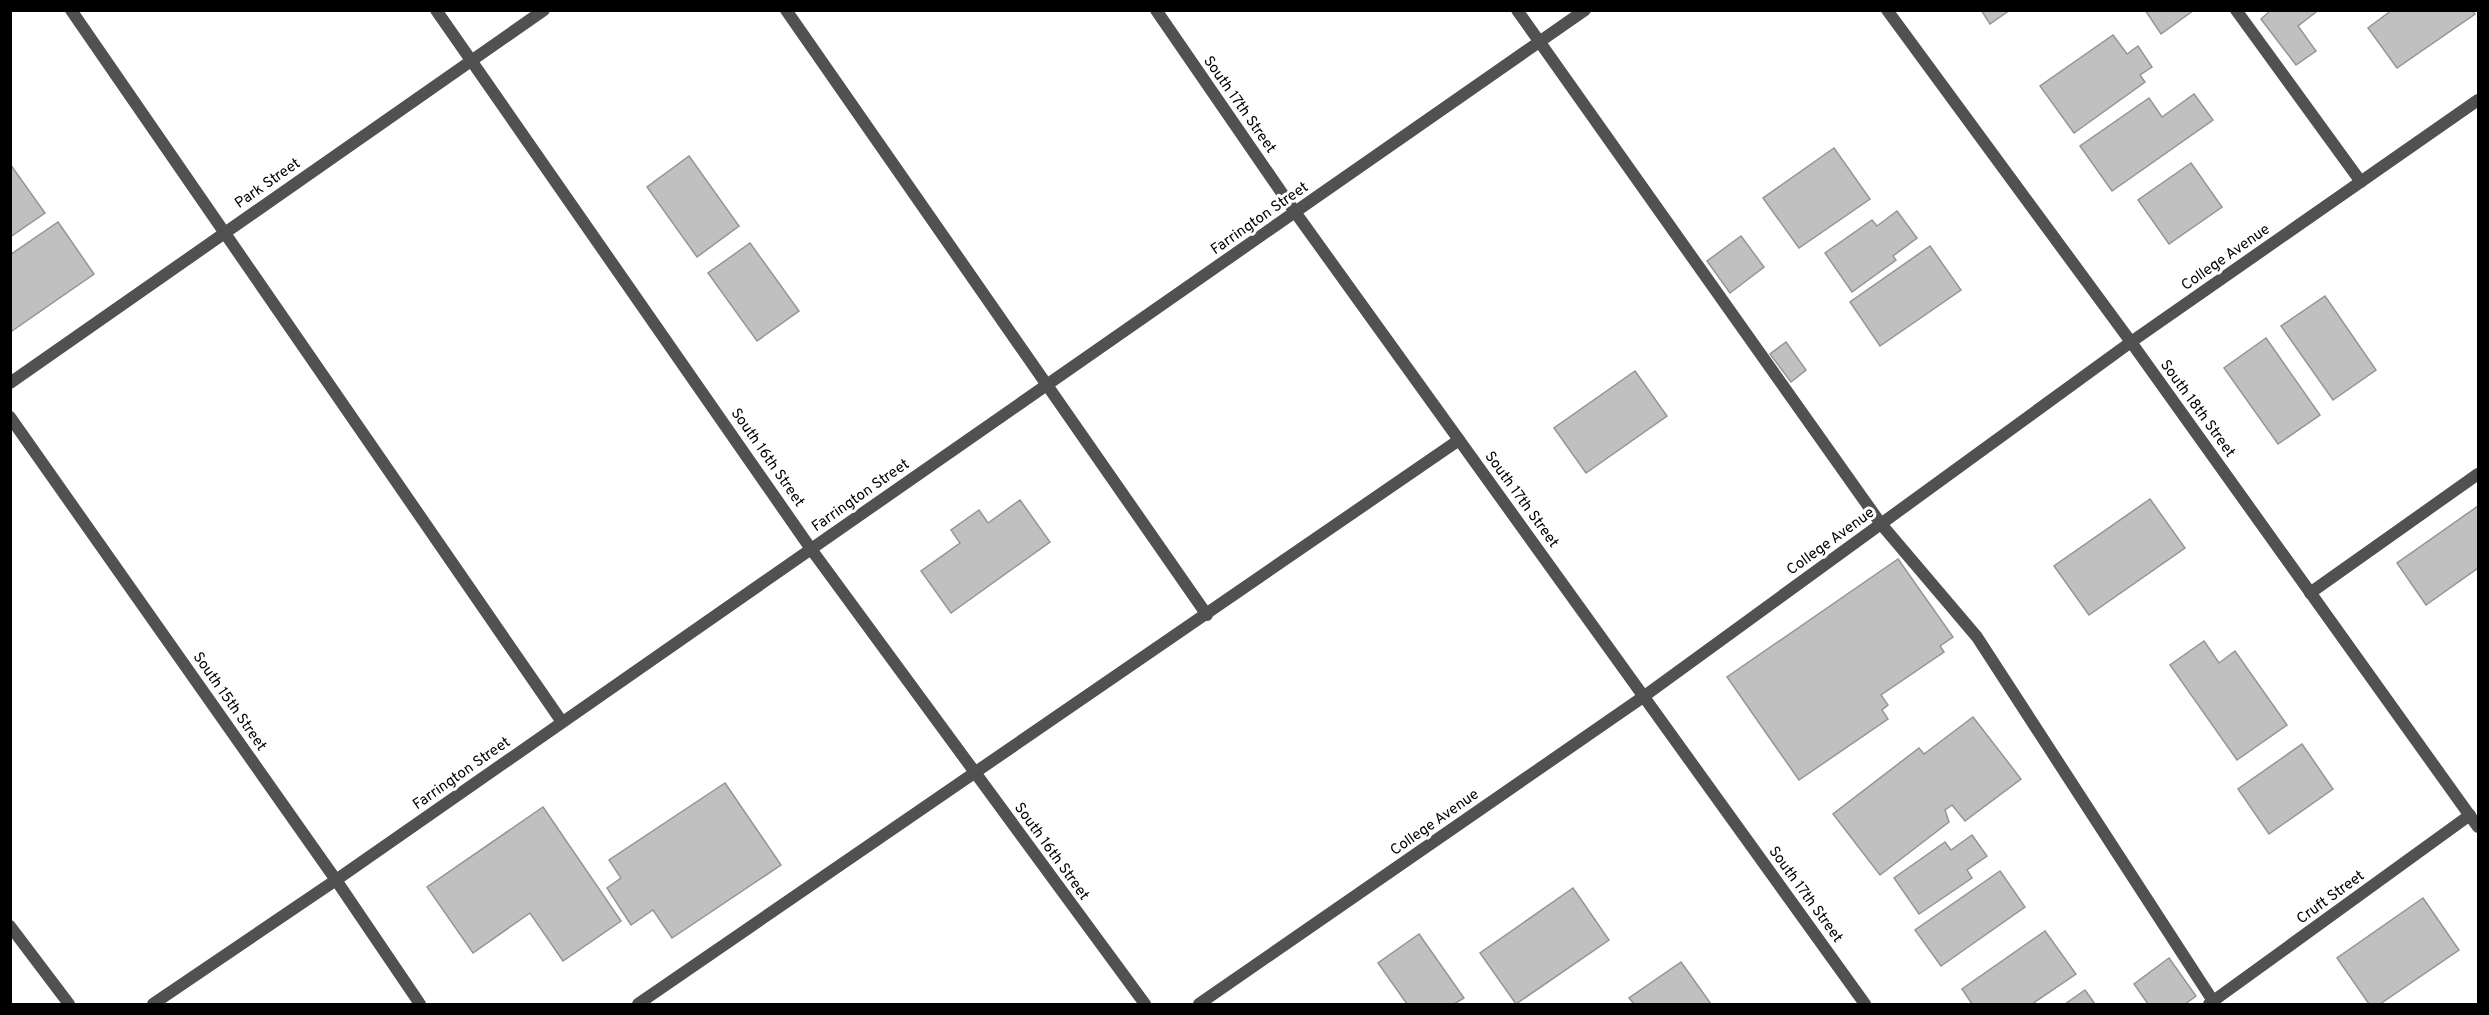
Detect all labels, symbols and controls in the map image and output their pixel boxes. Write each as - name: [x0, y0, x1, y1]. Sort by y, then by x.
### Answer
- street label: South 17th Street: [1198, 53, 1280, 157]
- street label: Park Street: [232, 154, 304, 214]
- street label: Farrington Street: [1208, 178, 1312, 260]
- street label: College Avenue: [2178, 220, 2274, 296]
- street label: South 18th Street: [2155, 356, 2239, 462]
- street label: South 16th Street: [726, 405, 808, 511]
- street label: South 17th Street: [1480, 448, 1562, 552]
- street label: Farrington Street: [809, 455, 913, 537]
- street label: College Avenue: [1783, 504, 1879, 580]
- street label: South 15th Street: [188, 649, 270, 755]
- street label: Farrington Street: [410, 733, 514, 815]
- street label: College Avenue: [1387, 785, 1483, 861]
- street label: South 16th Street: [1009, 799, 1093, 905]
- street label: South 17th Street: [1764, 843, 1846, 947]
- street label: Cruft Street: [2293, 867, 2369, 929]

